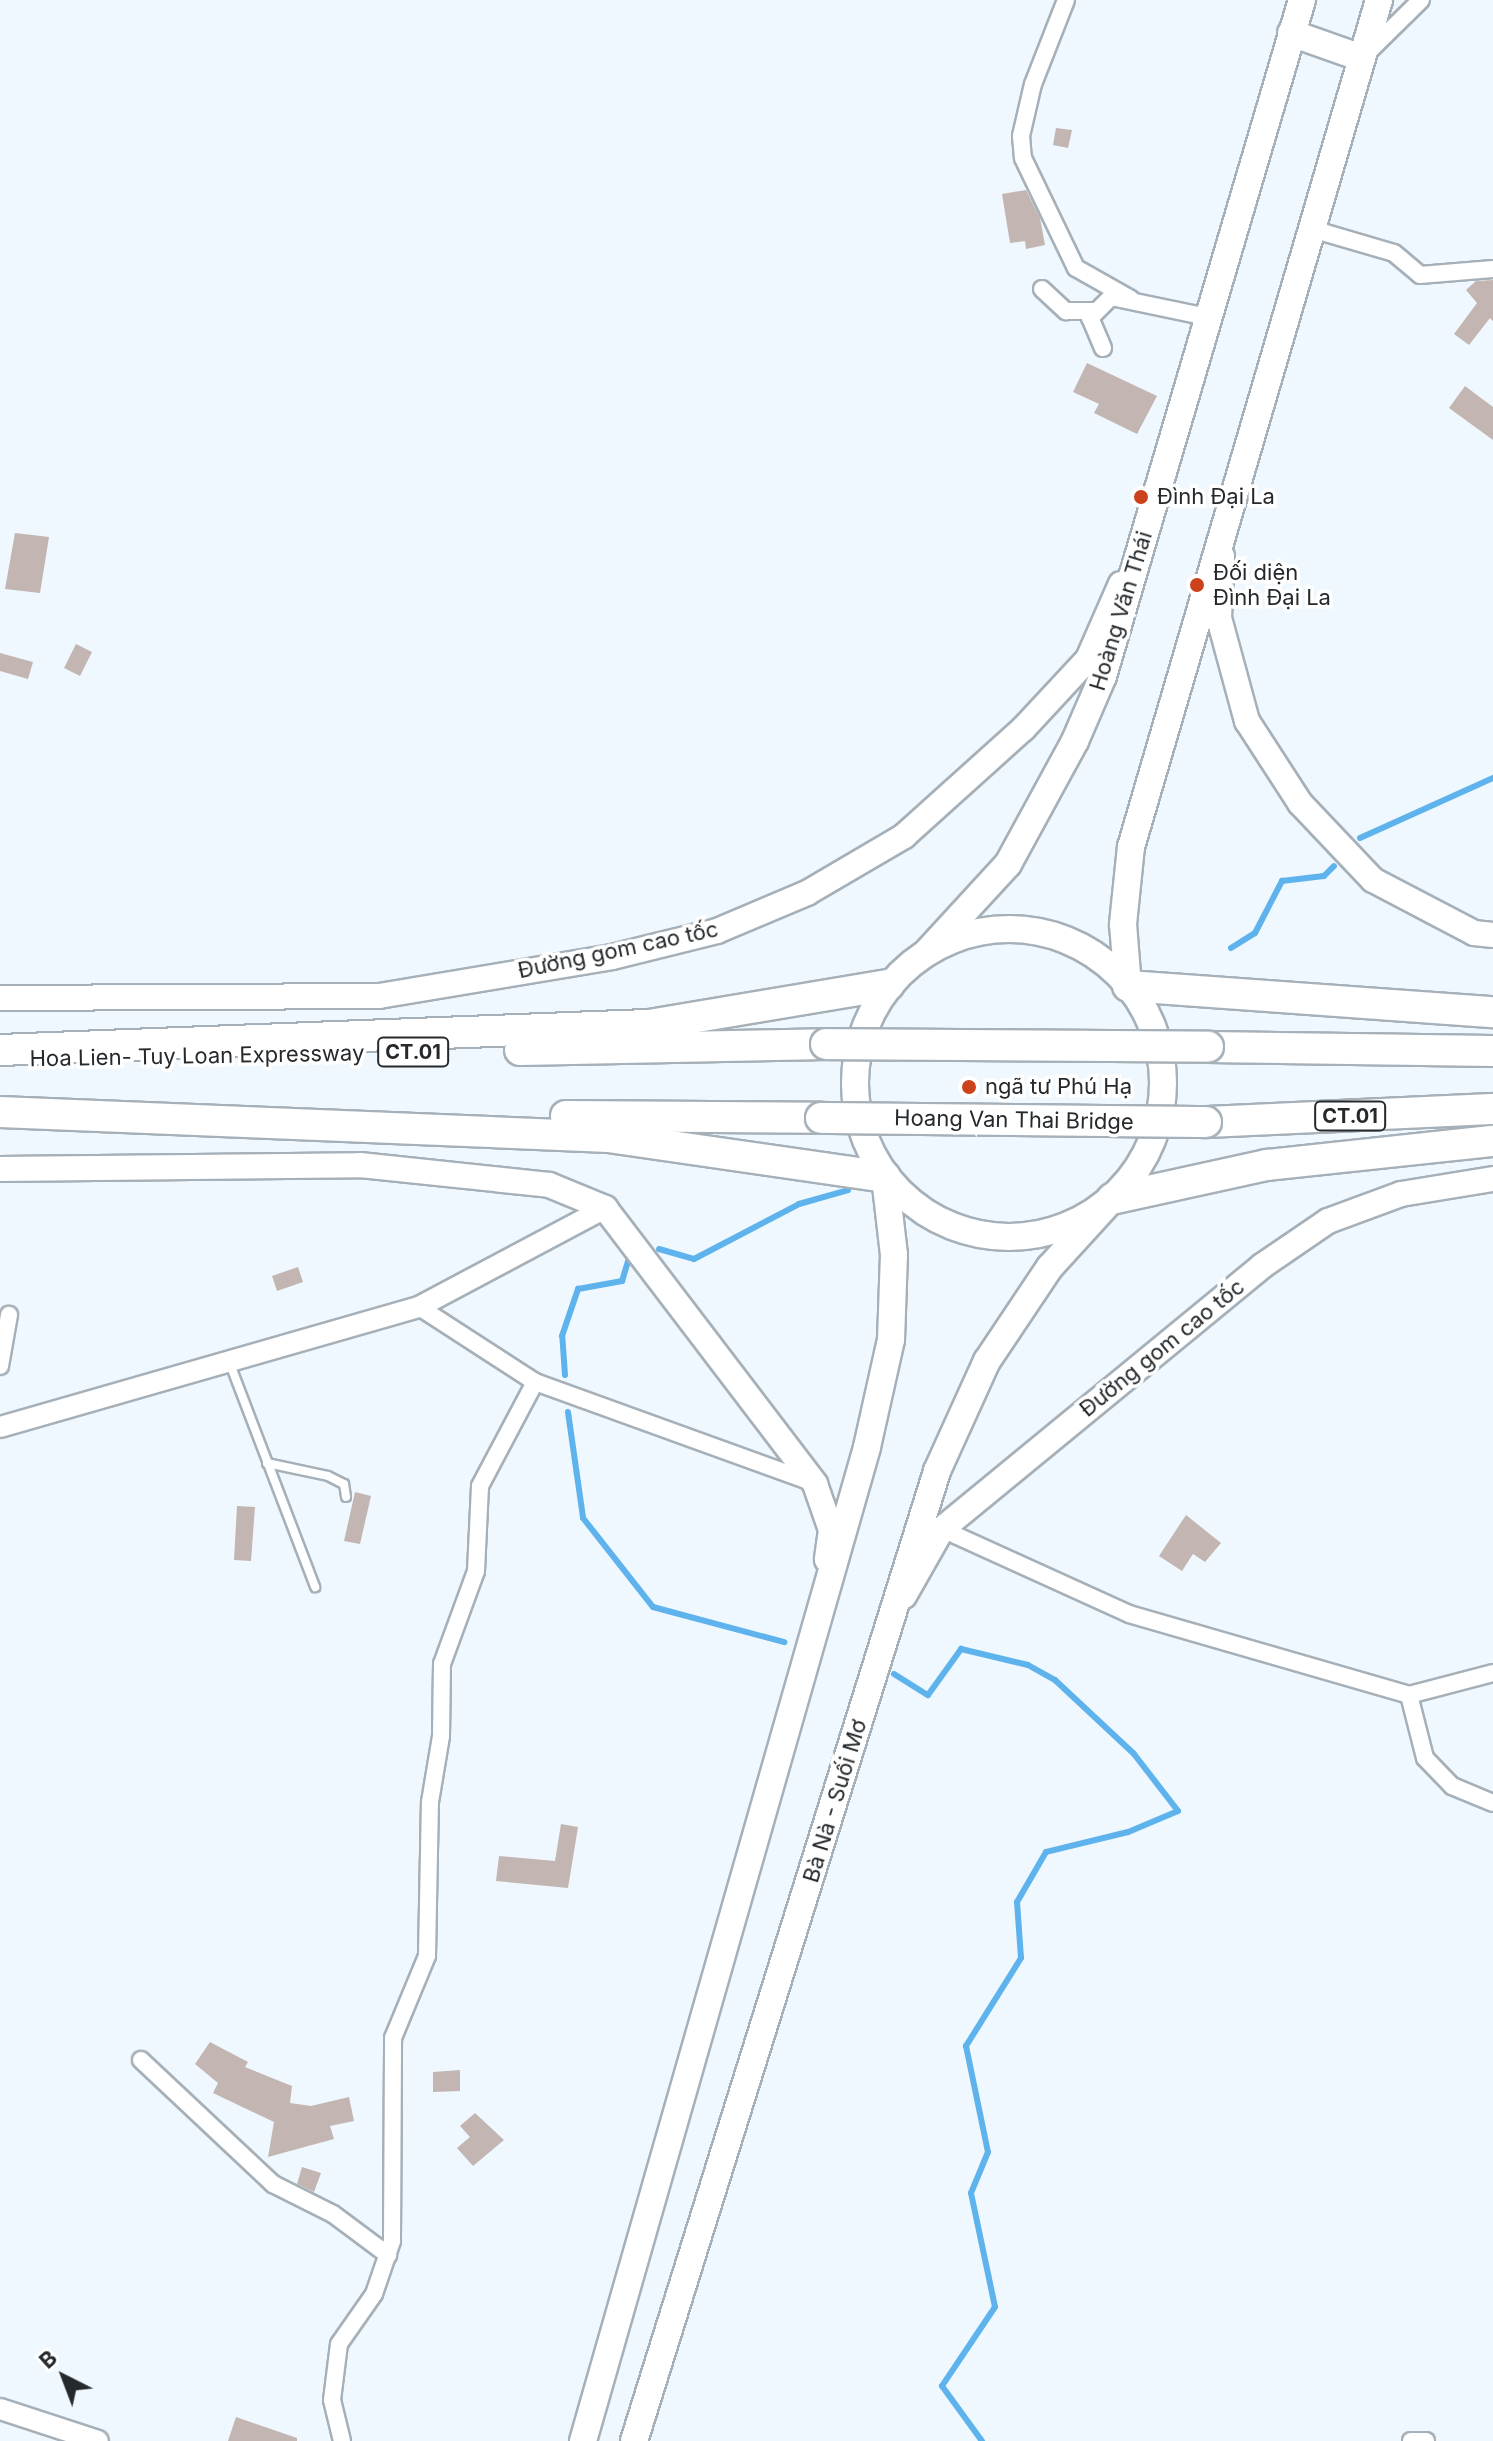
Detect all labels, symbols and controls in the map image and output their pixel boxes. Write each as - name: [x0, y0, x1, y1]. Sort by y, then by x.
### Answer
- place label: Đình Đại La: [1157, 484, 1275, 510]
- marker: Đình Đại La: [1132, 488, 1150, 506]
- street label: Hoàng Văn Thái: [1084, 528, 1158, 694]
- place label: Đối diện Đình Đại La: [1213, 559, 1331, 610]
- marker: Đối diện Đình Đại La: [1188, 576, 1206, 594]
- street label: Đường gom cao tốc: [516, 916, 720, 984]
- road number: CT.01: [377, 1036, 449, 1068]
- street label: Hoa Lien- Tuy Loan Expressway: [29, 1040, 365, 1072]
- place label: ngã tư Phú Hạ: [985, 1074, 1132, 1100]
- marker: ngã tư Phú Hạ: [960, 1078, 978, 1096]
- road number: CT.01: [1314, 1100, 1386, 1132]
- street label: Hoang Van Thai Bridge: [894, 1105, 1134, 1135]
- street label: Đường gom cao tốc: [1074, 1274, 1250, 1422]
- street label: Bà Nà - Suối Mơ: [798, 1716, 872, 1886]
- north arrow: [24, 2337, 104, 2417]
- text: B: [34, 2345, 62, 2374]

